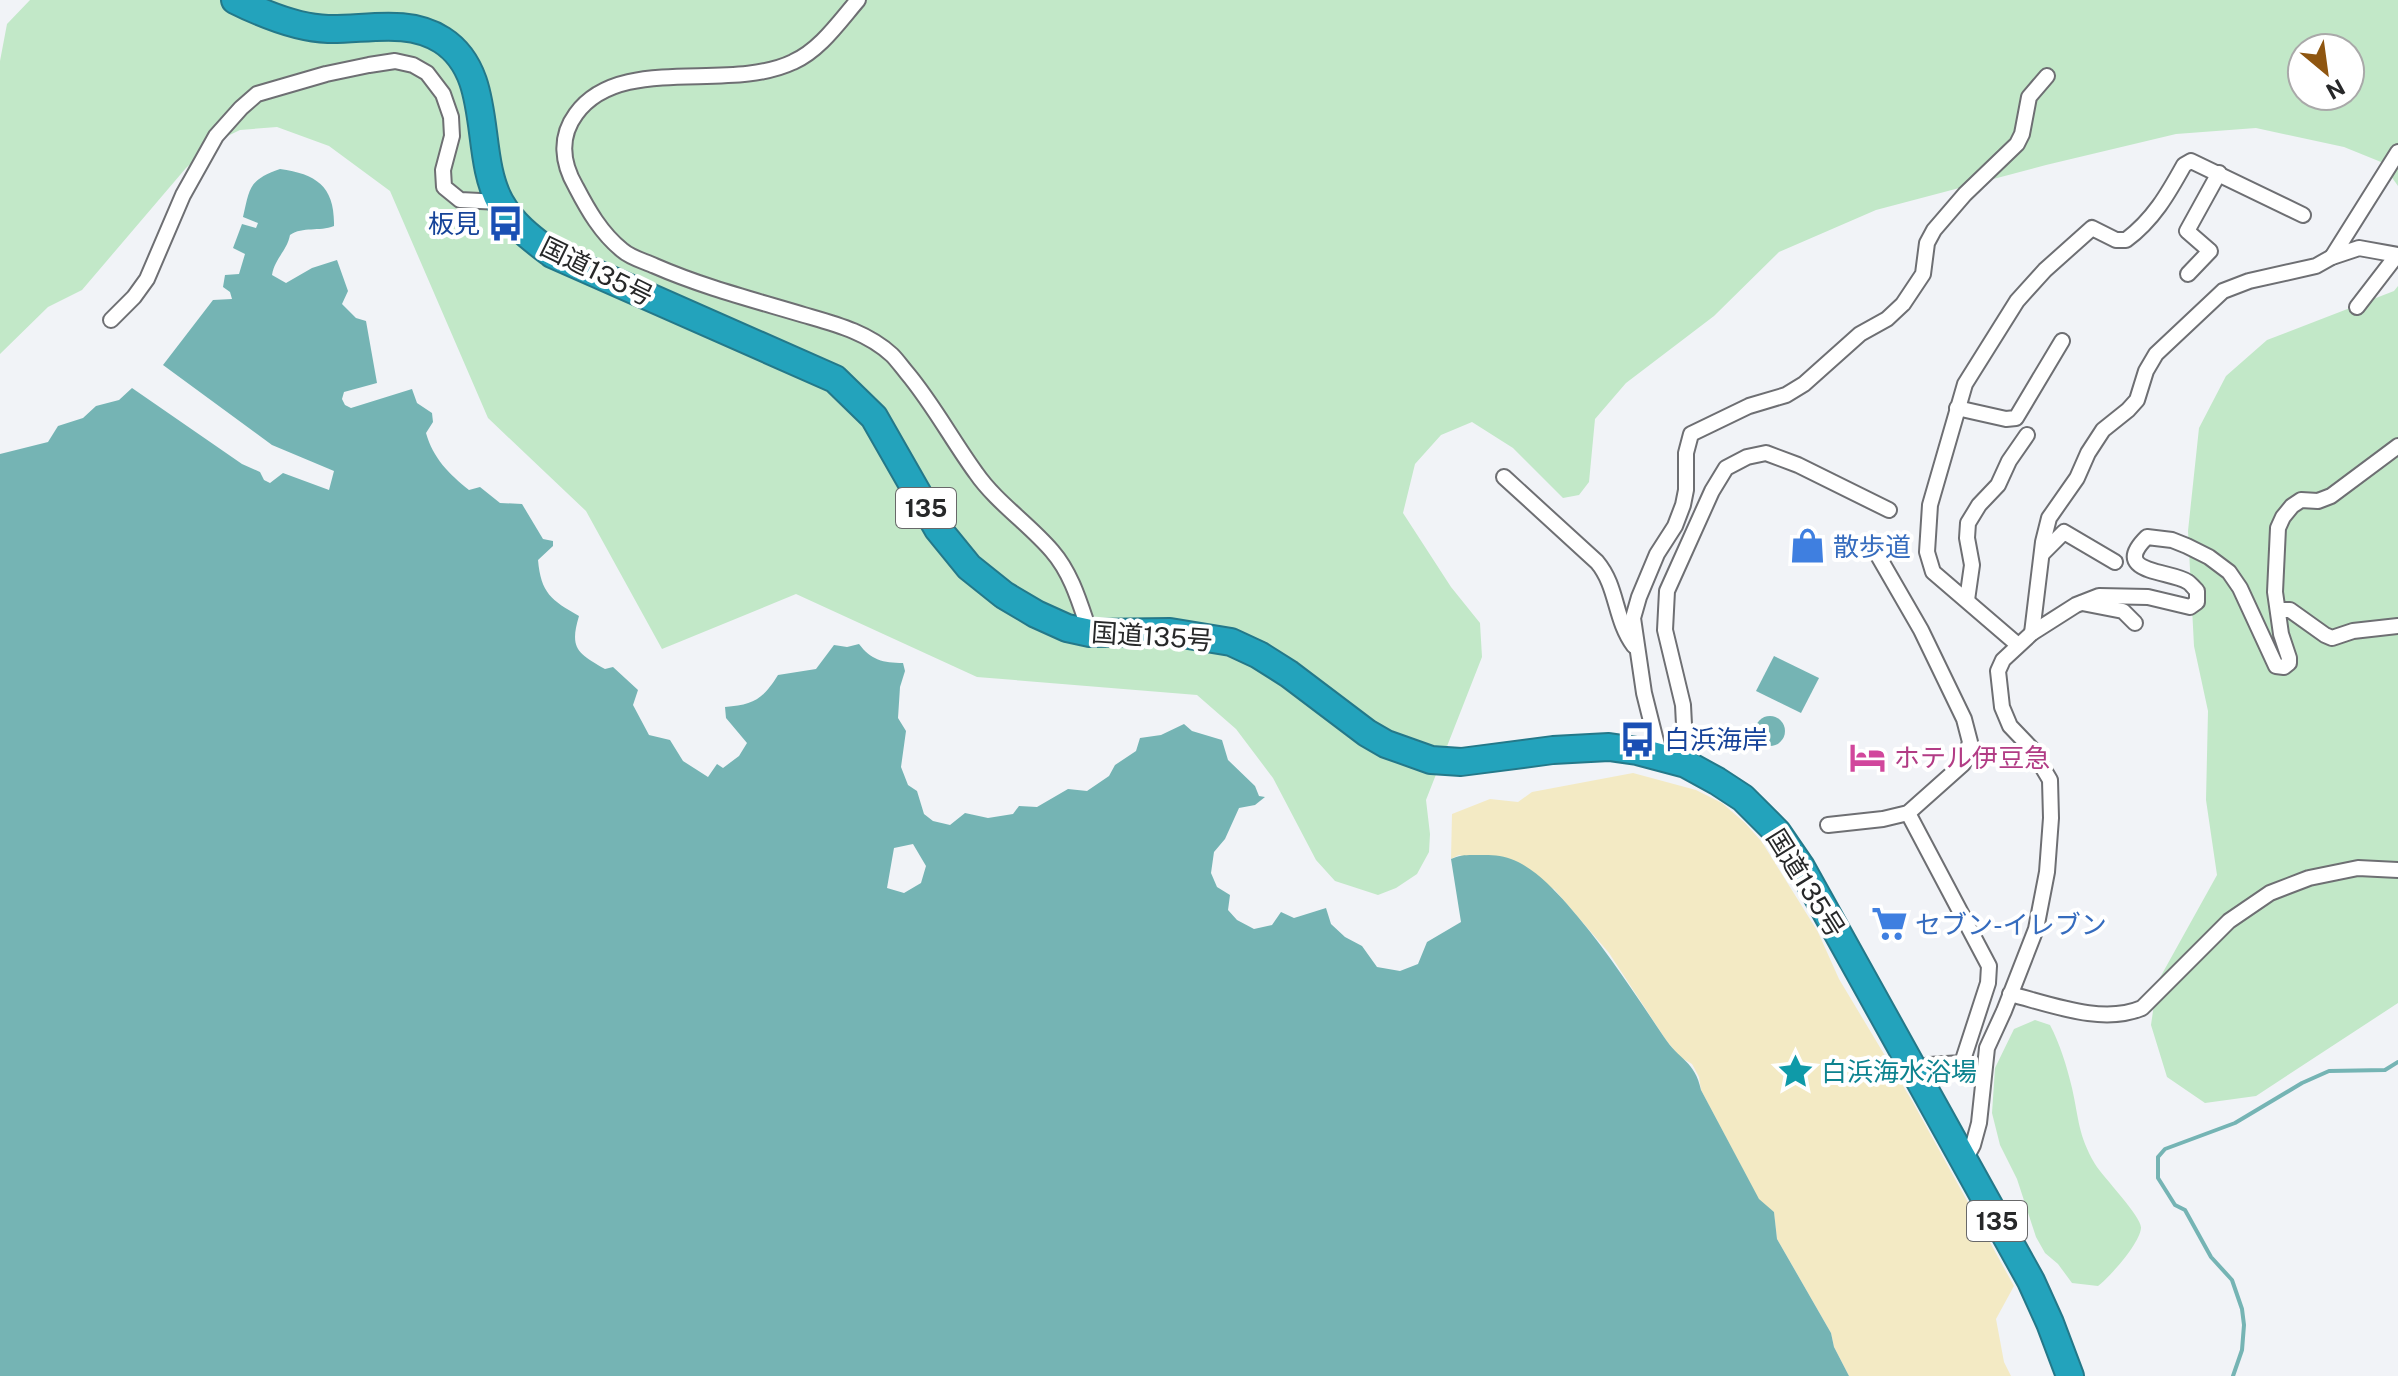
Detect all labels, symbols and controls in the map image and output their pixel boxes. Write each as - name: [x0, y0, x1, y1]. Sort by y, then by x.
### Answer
- north arrow: [2286, 32, 2366, 112]
- text: N: [2322, 74, 2350, 105]
- bus stop icon: 板見: [487, 204, 525, 242]
- place label: 板見: [428, 208, 480, 239]
- street label: 国道135号: [536, 230, 658, 312]
- road number: 135: [896, 488, 956, 528]
- shop icon: 散歩道: [1788, 527, 1826, 565]
- place label: 散歩道: [1833, 531, 1911, 562]
- street label: 国道135号: [1090, 616, 1214, 656]
- bus stop icon: 白浜海岸: [1619, 720, 1657, 758]
- place label: 白浜海岸: [1664, 724, 1768, 755]
- hotel icon: ホテル伊豆急: [1849, 738, 1887, 776]
- place label: ホテル伊豆急: [1894, 742, 2050, 773]
- street label: 国道135号: [1761, 823, 1851, 943]
- supermarket icon: セブン-イレブン: [1870, 905, 1908, 943]
- place label: セブン-イレブン: [1915, 909, 2107, 940]
- place icon: 白浜海水浴場: [1776, 1052, 1814, 1090]
- place label: 白浜海水浴場: [1821, 1056, 1977, 1087]
- road number: 135: [1967, 1201, 2027, 1241]

